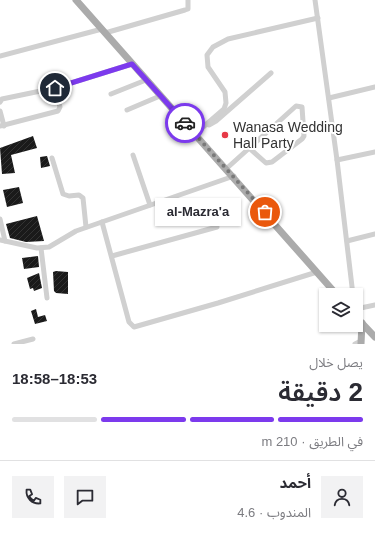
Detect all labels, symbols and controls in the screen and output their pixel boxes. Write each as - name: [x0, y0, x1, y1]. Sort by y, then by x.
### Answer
- pin: [38, 71, 72, 105]
- icon: home: [44, 77, 66, 99]
- courier: [165, 103, 205, 143]
- icon: car: [174, 112, 196, 134]
- place label: Wanasa Wedding Hall Party: [233, 119, 343, 151]
- marker: Wanasa Wedding Hall Party: [220, 130, 230, 140]
- pin: [248, 195, 282, 229]
- callout: al-Mazra'a: [155, 198, 241, 226]
- icon: bag: [254, 201, 276, 223]
- text: al-Mazra'a: [167, 204, 229, 219]
- map controls: [319, 288, 363, 332]
- button: layers: [319, 288, 363, 332]
- text: يصل خلال: [309, 355, 363, 370]
- text: 18:53–18:58: [12, 370, 97, 387]
- text: 2 دقيقة: [278, 377, 363, 407]
- text: في الطريق · 210 m: [261, 434, 363, 449]
- text: أحمد: [280, 474, 311, 491]
- button: phone: [12, 476, 54, 518]
- button: chat: [64, 476, 106, 518]
- button: person: [321, 476, 363, 518]
- text: المندوب · 4.6: [237, 505, 311, 520]

